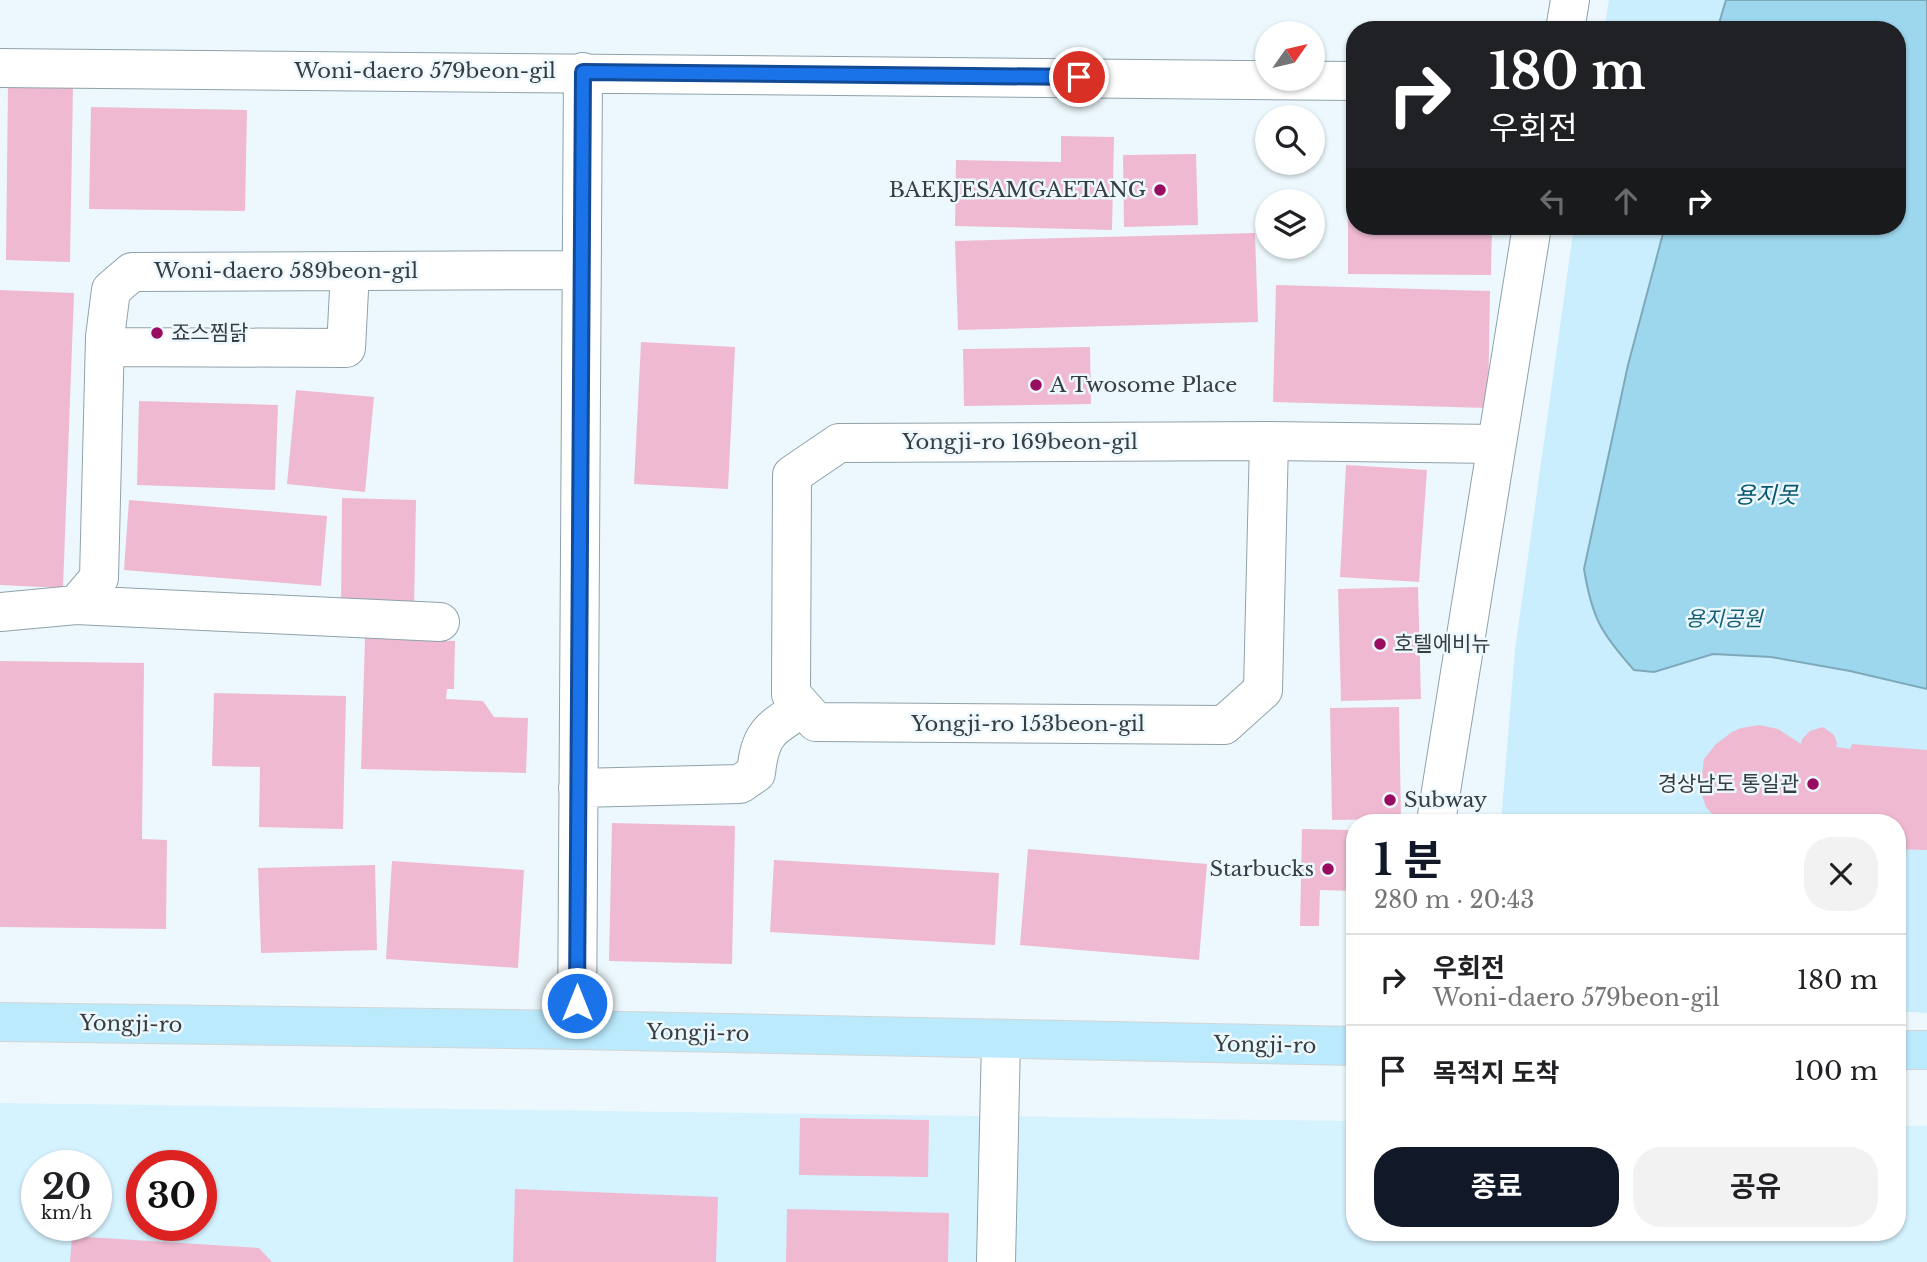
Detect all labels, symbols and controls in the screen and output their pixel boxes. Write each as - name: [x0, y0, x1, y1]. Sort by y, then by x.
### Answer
- north arrow: [1255, 21, 1325, 91]
- map controls: [1255, 21, 1325, 259]
- text: 180 m: [1489, 41, 1646, 102]
- pin: [1049, 47, 1109, 107]
- icon: right: [1374, 49, 1465, 140]
- street label: Woni-daero 579beon-gil: [293, 58, 556, 84]
- icon: arrive: [1060, 58, 1098, 96]
- button: search: [1255, 105, 1325, 175]
- text: 우회전: [1489, 108, 1577, 148]
- place label: BAEKJESAMGAETANG: [889, 177, 1146, 203]
- marker: BAEKJESAMGAETANG: [1152, 182, 1168, 198]
- icon: left: [1534, 182, 1572, 220]
- icon: ahead: [1607, 182, 1645, 220]
- icon: right: [1680, 182, 1718, 220]
- button: layers: [1255, 189, 1325, 259]
- street label: Woni-daero 589beon-gil: [153, 258, 418, 284]
- place label: 죠스찜닭: [171, 320, 248, 346]
- marker: 죠스찜닭: [149, 325, 165, 341]
- place label: A Twosome Place: [1049, 372, 1237, 398]
- marker: A Twosome Place: [1028, 377, 1044, 393]
- street label: Yongji-ro 169beon-gil: [901, 429, 1138, 455]
- water label: 용지못: [1734, 481, 1800, 509]
- park label: 용지공원: [1685, 606, 1764, 632]
- place label: 호텔에비뉴: [1394, 631, 1491, 657]
- marker: 호텔에비뉴: [1372, 636, 1388, 652]
- street label: Yongji-ro 153beon-gil: [910, 711, 1145, 737]
- place label: 경상남도 통일관: [1658, 771, 1799, 797]
- marker: 경상남도 통일관: [1805, 776, 1821, 792]
- place label: Subway: [1404, 787, 1488, 813]
- marker: Subway: [1382, 792, 1398, 808]
- text: 1 분: [1374, 834, 1442, 886]
- button: close: [1804, 837, 1878, 911]
- place label: Starbucks: [1209, 856, 1314, 882]
- marker: Starbucks: [1320, 861, 1336, 877]
- text: 280 m · 20:43: [1374, 886, 1534, 914]
- text: 우회전: [1433, 952, 1505, 984]
- icon: right: [1374, 961, 1412, 999]
- text: 180 m: [1797, 964, 1878, 996]
- position arrow: [540, 966, 614, 1040]
- text: Woni-daero 579beon-gil: [1433, 984, 1720, 1012]
- street label: Yongji-ro: [78, 1010, 183, 1038]
- street label: Yongji-ro: [645, 1019, 750, 1047]
- street label: Yongji-ro: [1212, 1031, 1317, 1059]
- icon: arrive: [1374, 1052, 1412, 1090]
- text: 100 m: [1794, 1055, 1878, 1087]
- text: 목적지 도착: [1433, 1057, 1560, 1089]
- button: 종료: [1374, 1147, 1619, 1227]
- button: 공유: [1633, 1147, 1878, 1227]
- speed limit sign: 30: [126, 1150, 217, 1241]
- text: 20: [42, 1165, 91, 1208]
- text: km/h: [41, 1202, 92, 1224]

